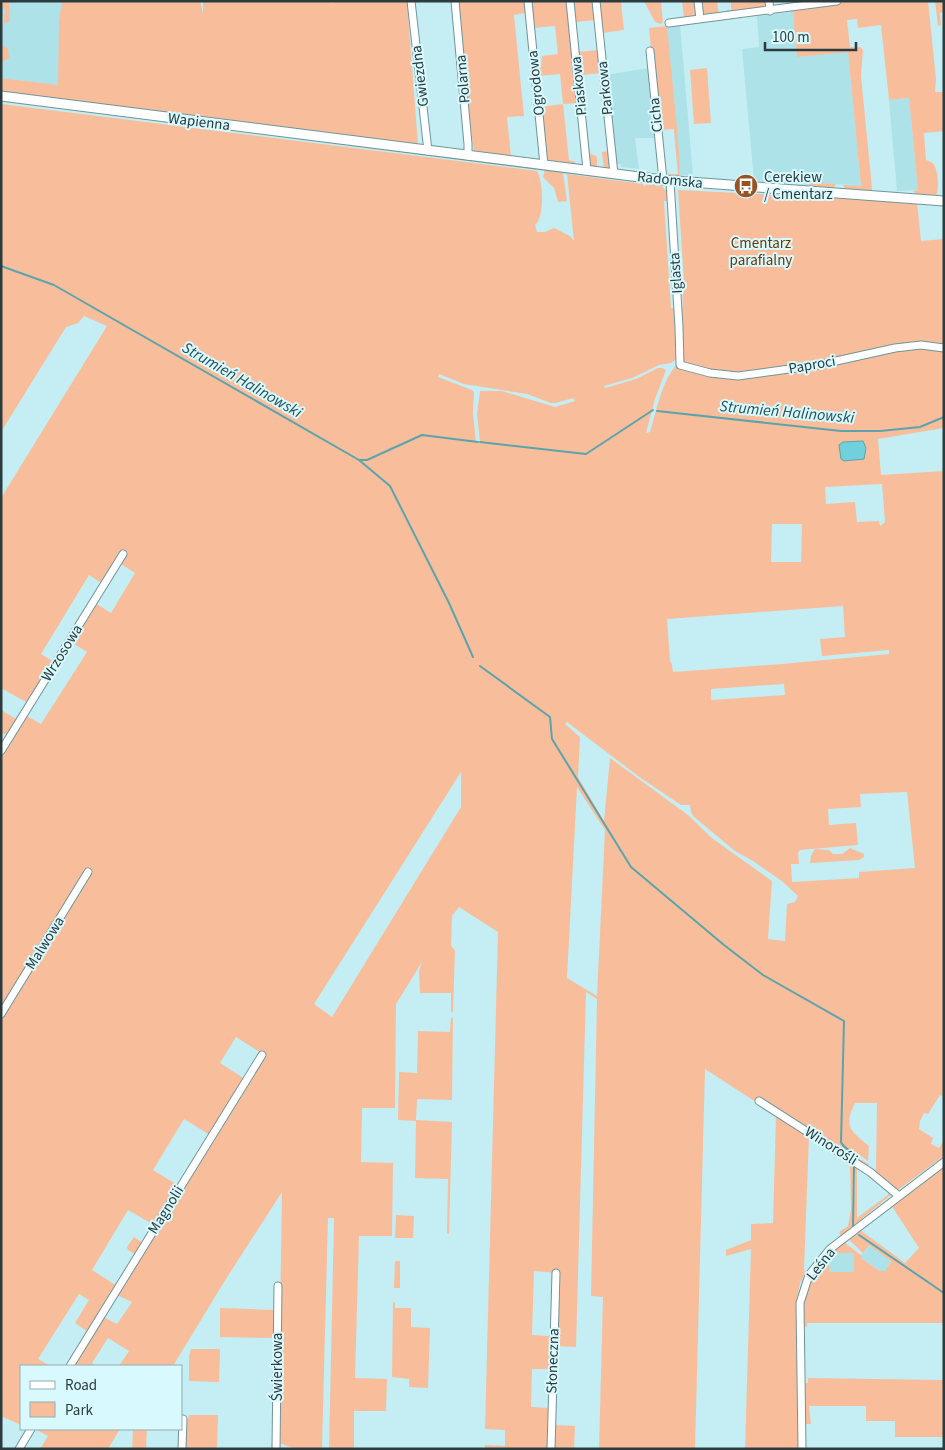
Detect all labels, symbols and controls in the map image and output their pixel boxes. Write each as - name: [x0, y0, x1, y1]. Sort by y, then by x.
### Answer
- scale bar: [765, 20, 856, 52]
- text: 100 m: [772, 27, 810, 48]
- street label: Gwiezdna: [406, 44, 434, 108]
- street label: Ogrodowa: [522, 49, 550, 117]
- street label: Polarna: [450, 54, 476, 104]
- street label: Piaskowa: [565, 55, 593, 117]
- street label: Parkowa: [592, 60, 618, 116]
- street label: Cicha: [644, 97, 668, 133]
- street label: Wapienna: [167, 108, 231, 136]
- street label: Radomska: [636, 166, 704, 194]
- place label: Cerekiew / Cmentarz: [764, 167, 833, 205]
- bus stop icon: Cerekiew / Cmentarz: [733, 173, 759, 199]
- park label: Cmentarz parafialny: [730, 233, 792, 271]
- street label: Iglasta: [664, 252, 688, 294]
- water label: Strumień Halinowski: [178, 337, 306, 423]
- street label: Paproci: [787, 351, 837, 379]
- water label: Strumień Halinowski: [719, 395, 855, 429]
- street label: Wrzosowa: [36, 620, 88, 686]
- street label: Malwowa: [20, 912, 70, 974]
- street label: Winorośli: [801, 1122, 861, 1170]
- street label: Magnolii: [143, 1182, 189, 1238]
- street label: Leśna: [801, 1243, 841, 1285]
- street label: Słoneczna: [541, 1328, 565, 1394]
- street label: Świerkowa: [267, 1333, 288, 1401]
- legend: [20, 1365, 182, 1430]
- text: Road: [65, 1375, 97, 1396]
- text: Park: [65, 1400, 94, 1421]

